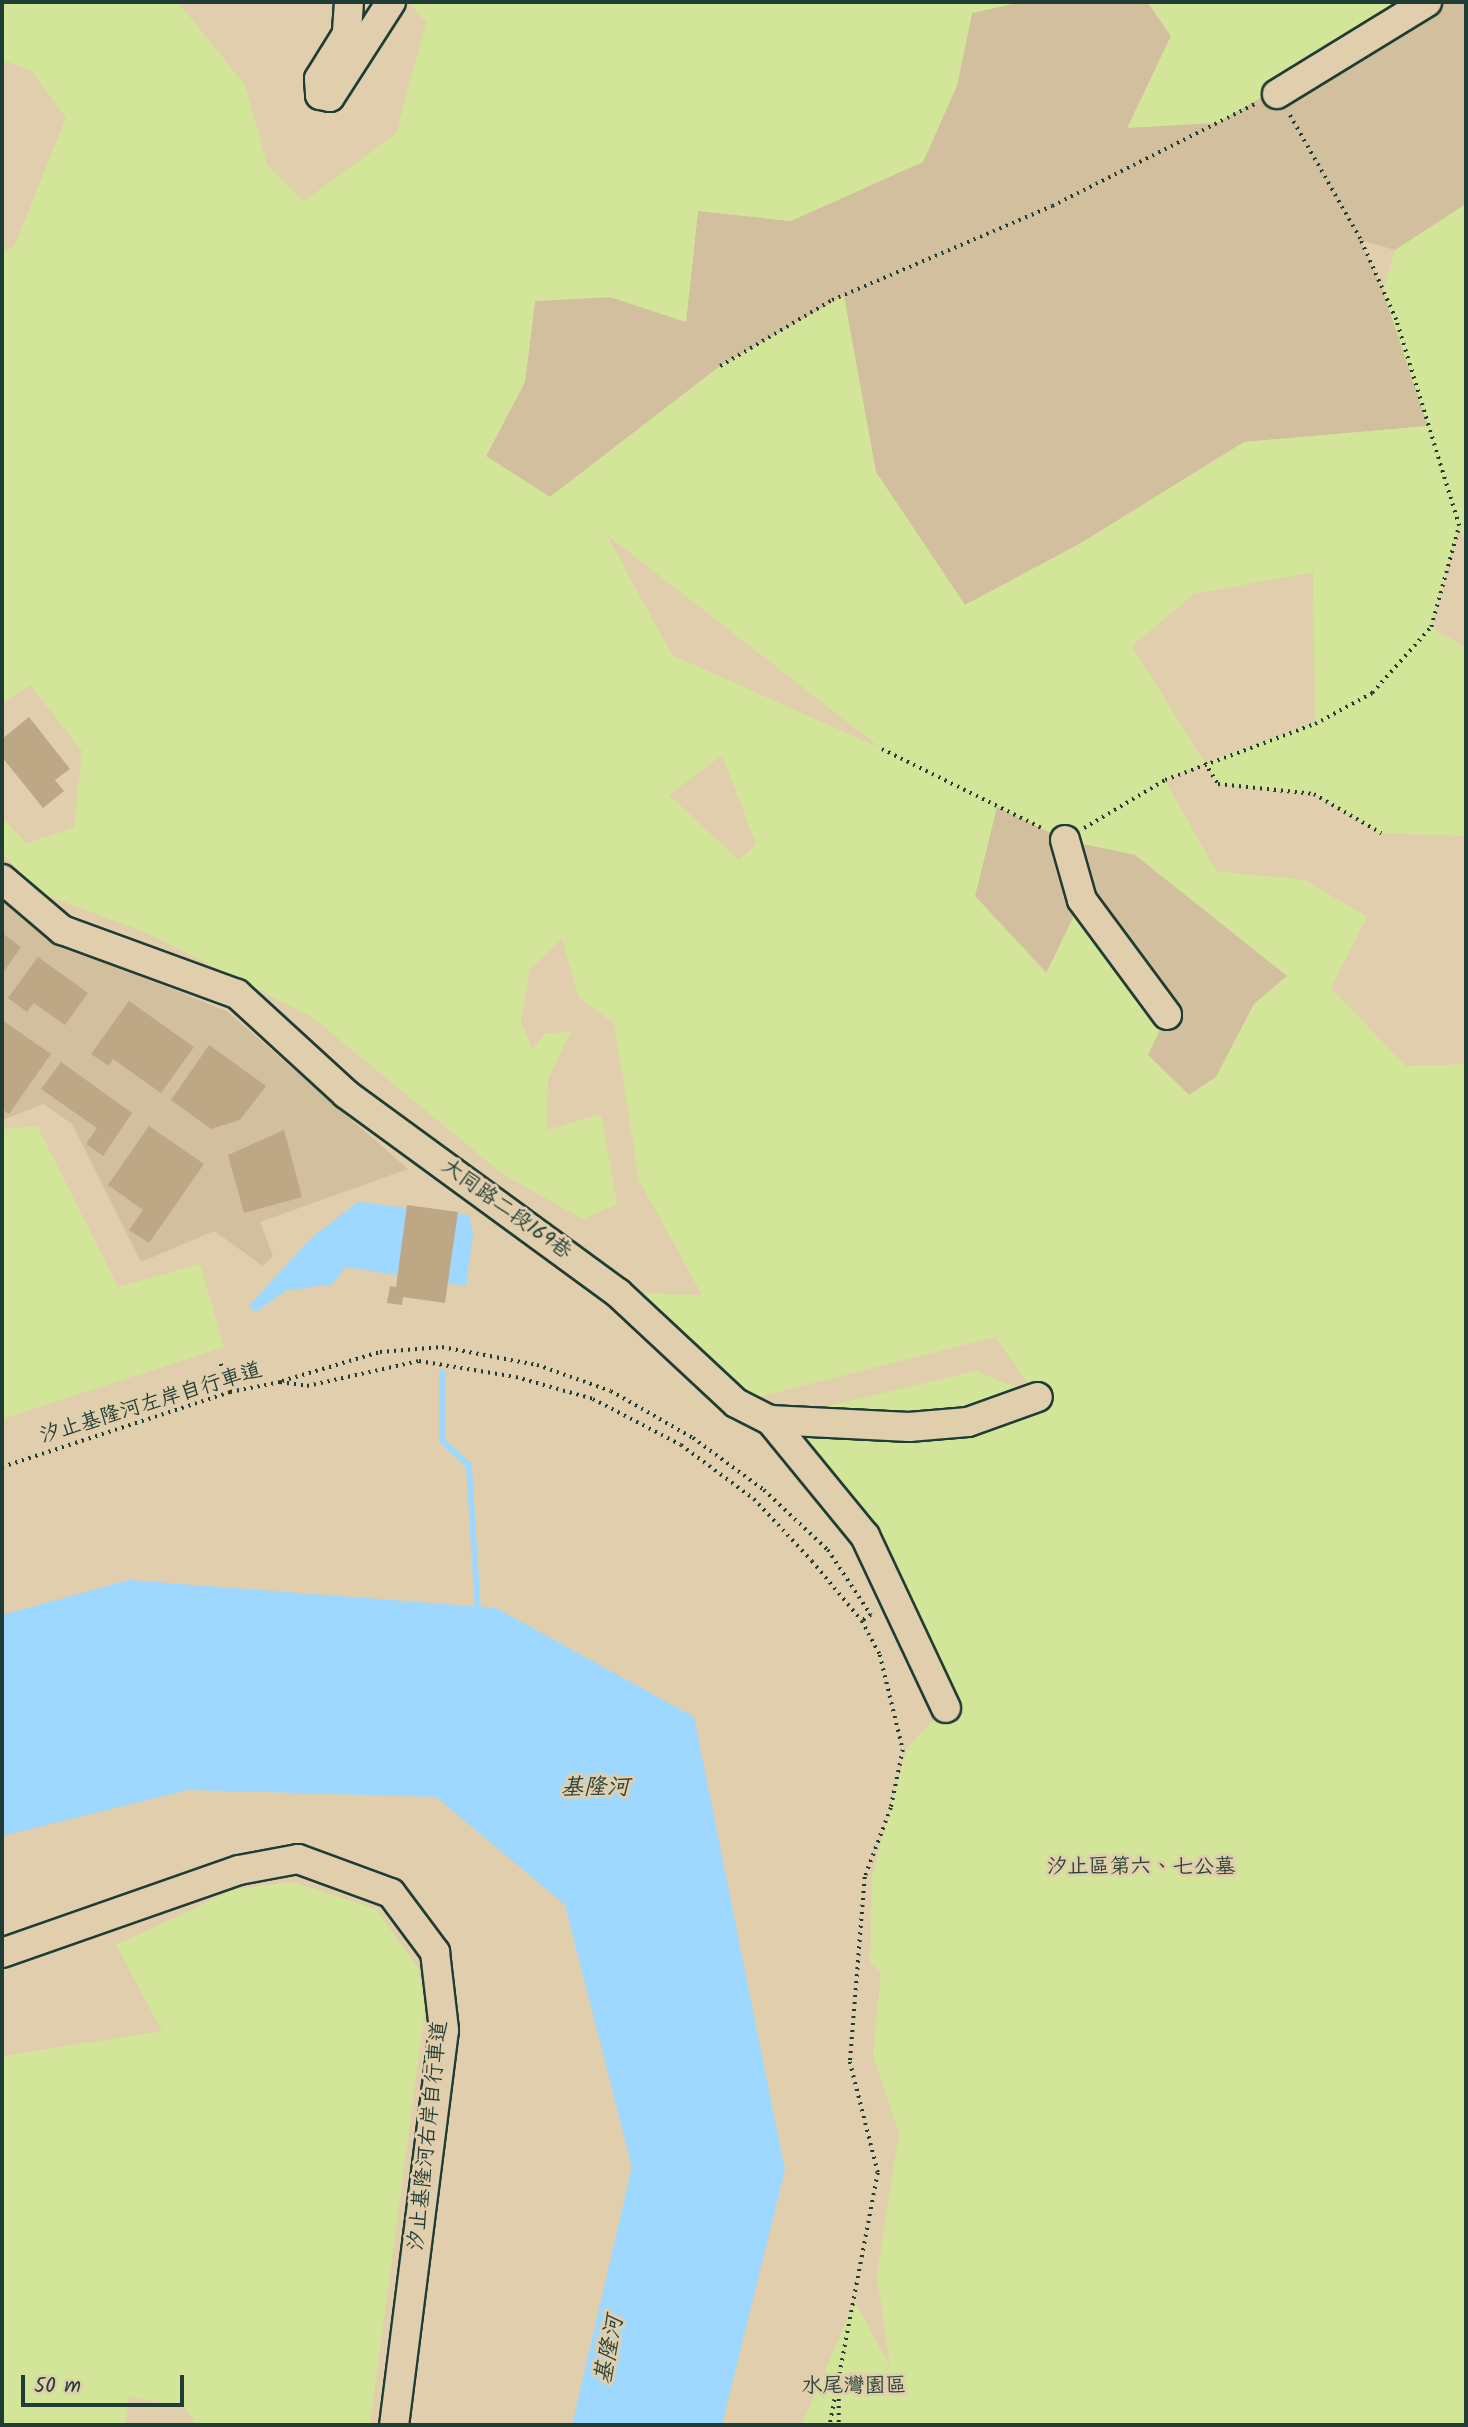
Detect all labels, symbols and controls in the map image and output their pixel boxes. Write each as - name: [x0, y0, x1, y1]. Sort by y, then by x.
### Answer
- street label: 大同路二段169巷: [436, 1154, 576, 1266]
- street label: 汐止基隆河左岸自行車道: [37, 1358, 265, 1450]
- water label: 基隆河: [561, 1774, 629, 1802]
- park label: 汐止區第六、七公墓: [1047, 1855, 1235, 1881]
- street label: 汐止基隆河右岸自行車道: [404, 2020, 454, 2252]
- water label: 基隆河: [590, 2314, 630, 2386]
- scale bar: [24, 2360, 187, 2404]
- text: 50 m: [34, 2370, 81, 2403]
- park label: 水尾灣園區: [802, 2374, 906, 2400]

